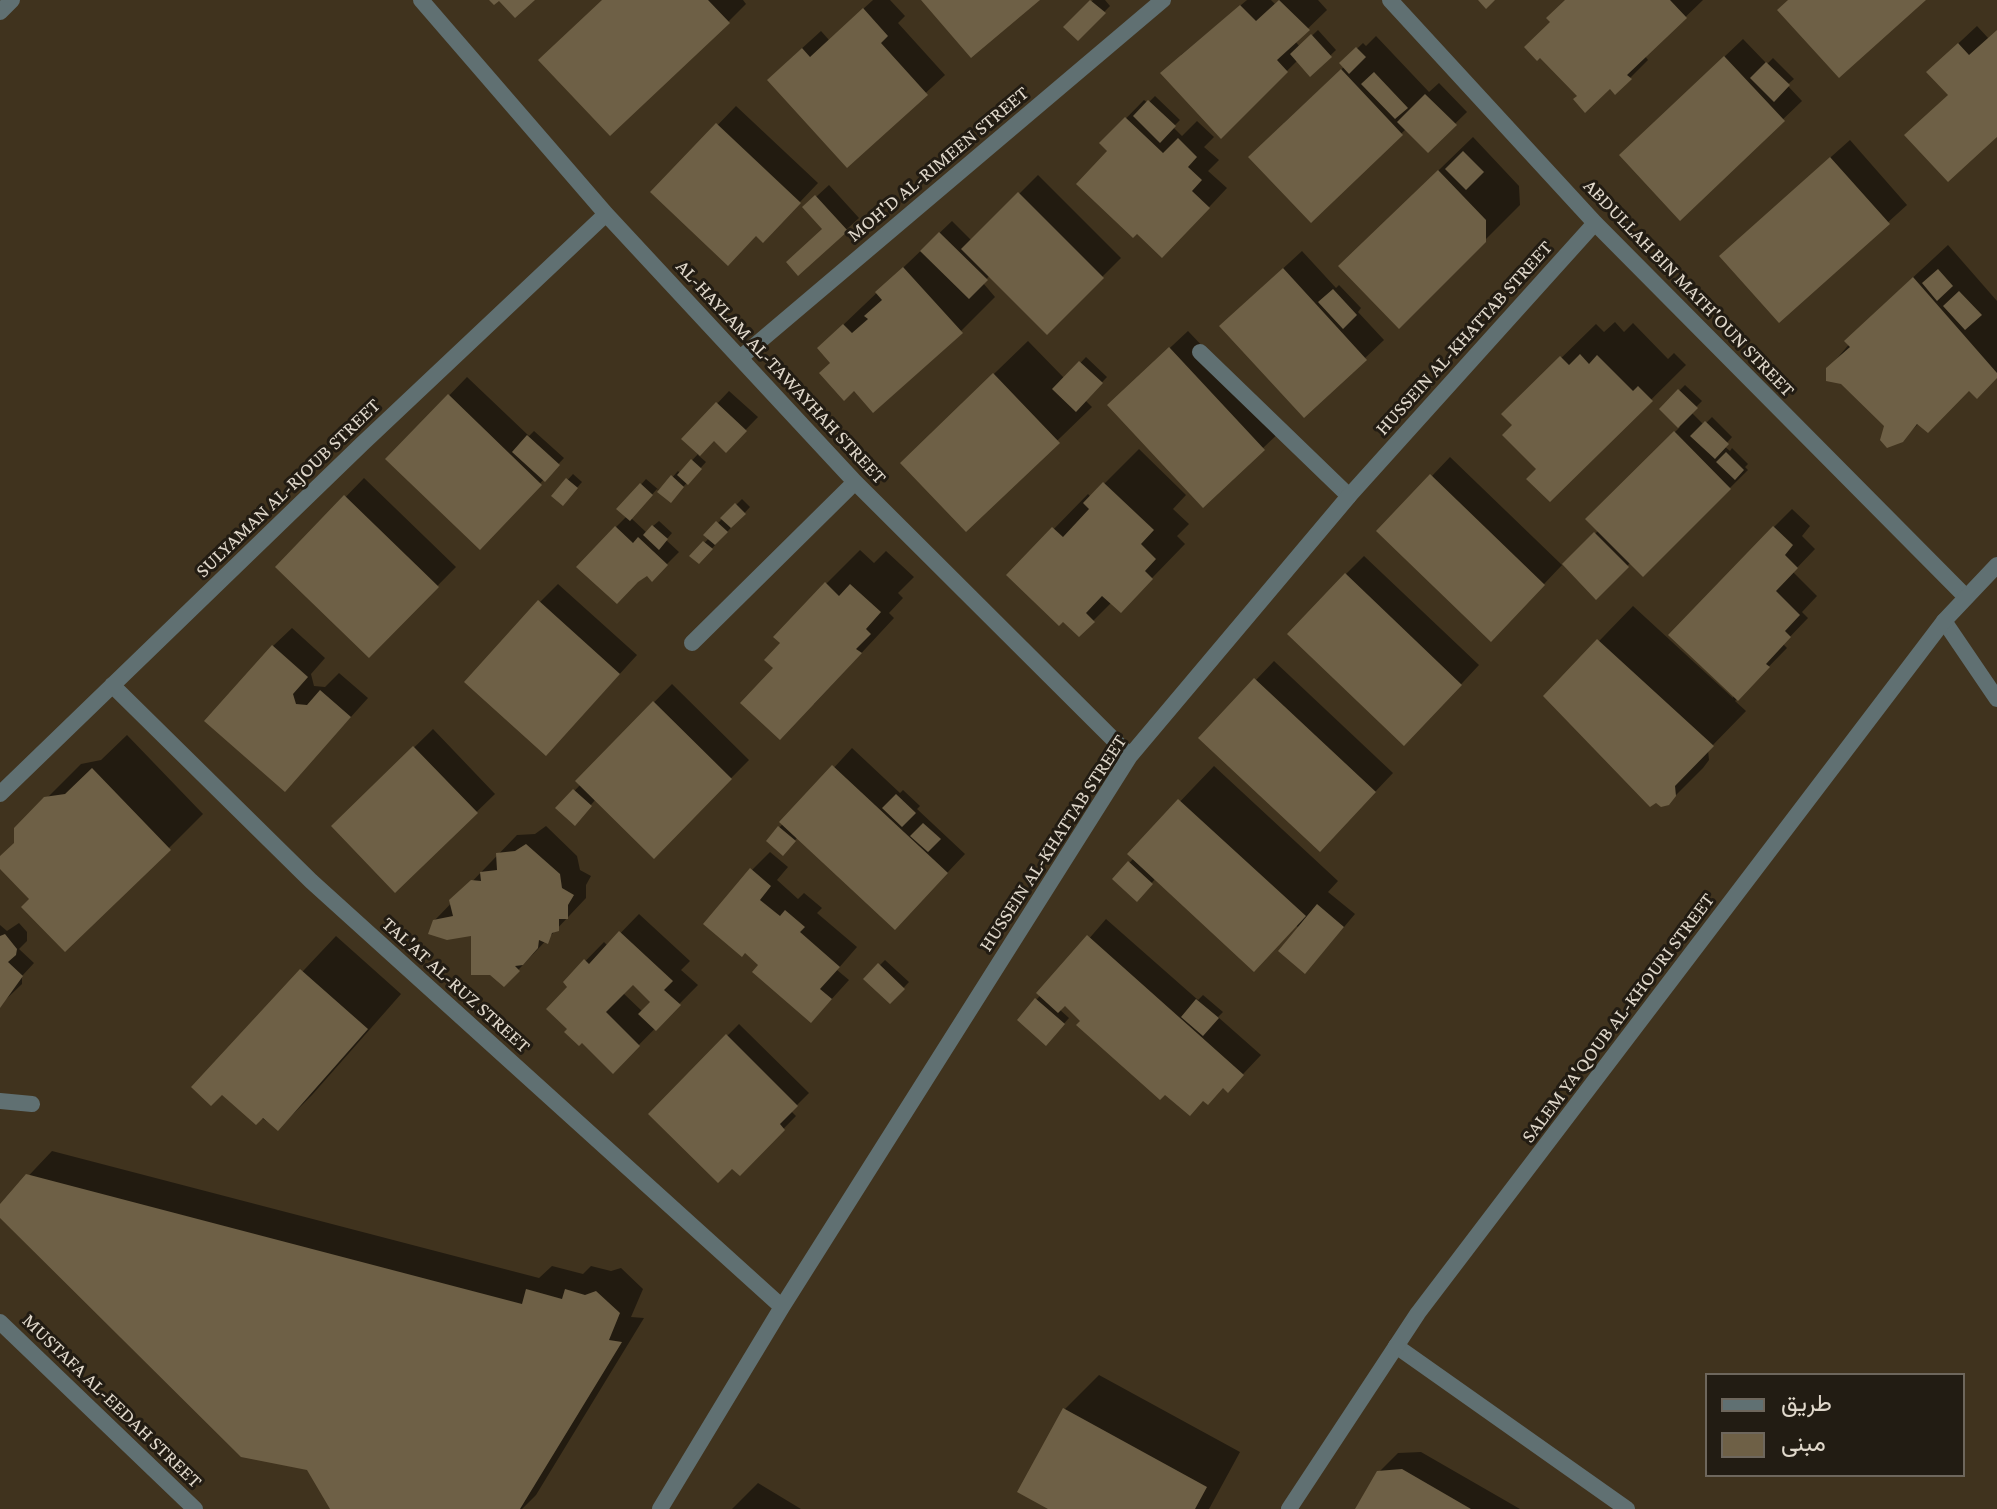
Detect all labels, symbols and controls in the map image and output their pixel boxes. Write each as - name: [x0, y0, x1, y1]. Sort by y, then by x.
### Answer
- street label: MOH'D AL-RIMEEN STREET: [842, 81, 1034, 247]
- street label: ABDULLAH BIN MATH'OUN STREET: [1578, 174, 1800, 402]
- street label: HUSSEIN AL-KHATTAB STREET: [1370, 236, 1558, 440]
- street label: AL-HAYLAM AL-TAWAYHAH STREET: [671, 255, 891, 489]
- street label: SULYAMAN AL-RJOUB STREET: [191, 393, 385, 583]
- street label: HUSSEIN AL-KHATTAB STREET: [974, 730, 1132, 956]
- street label: SALEM YA'QOUB AL-KHOURI STREET: [1516, 889, 1720, 1147]
- street label: TAL'AT AL-RUZ STREET: [377, 912, 535, 1058]
- street label: MUSTAFA AL-EEDAH STREET: [17, 1309, 207, 1493]
- legend: [1705, 1373, 1965, 1477]
- text: طريق: [1781, 1389, 1832, 1416]
- text: مبنى: [1781, 1429, 1826, 1456]

